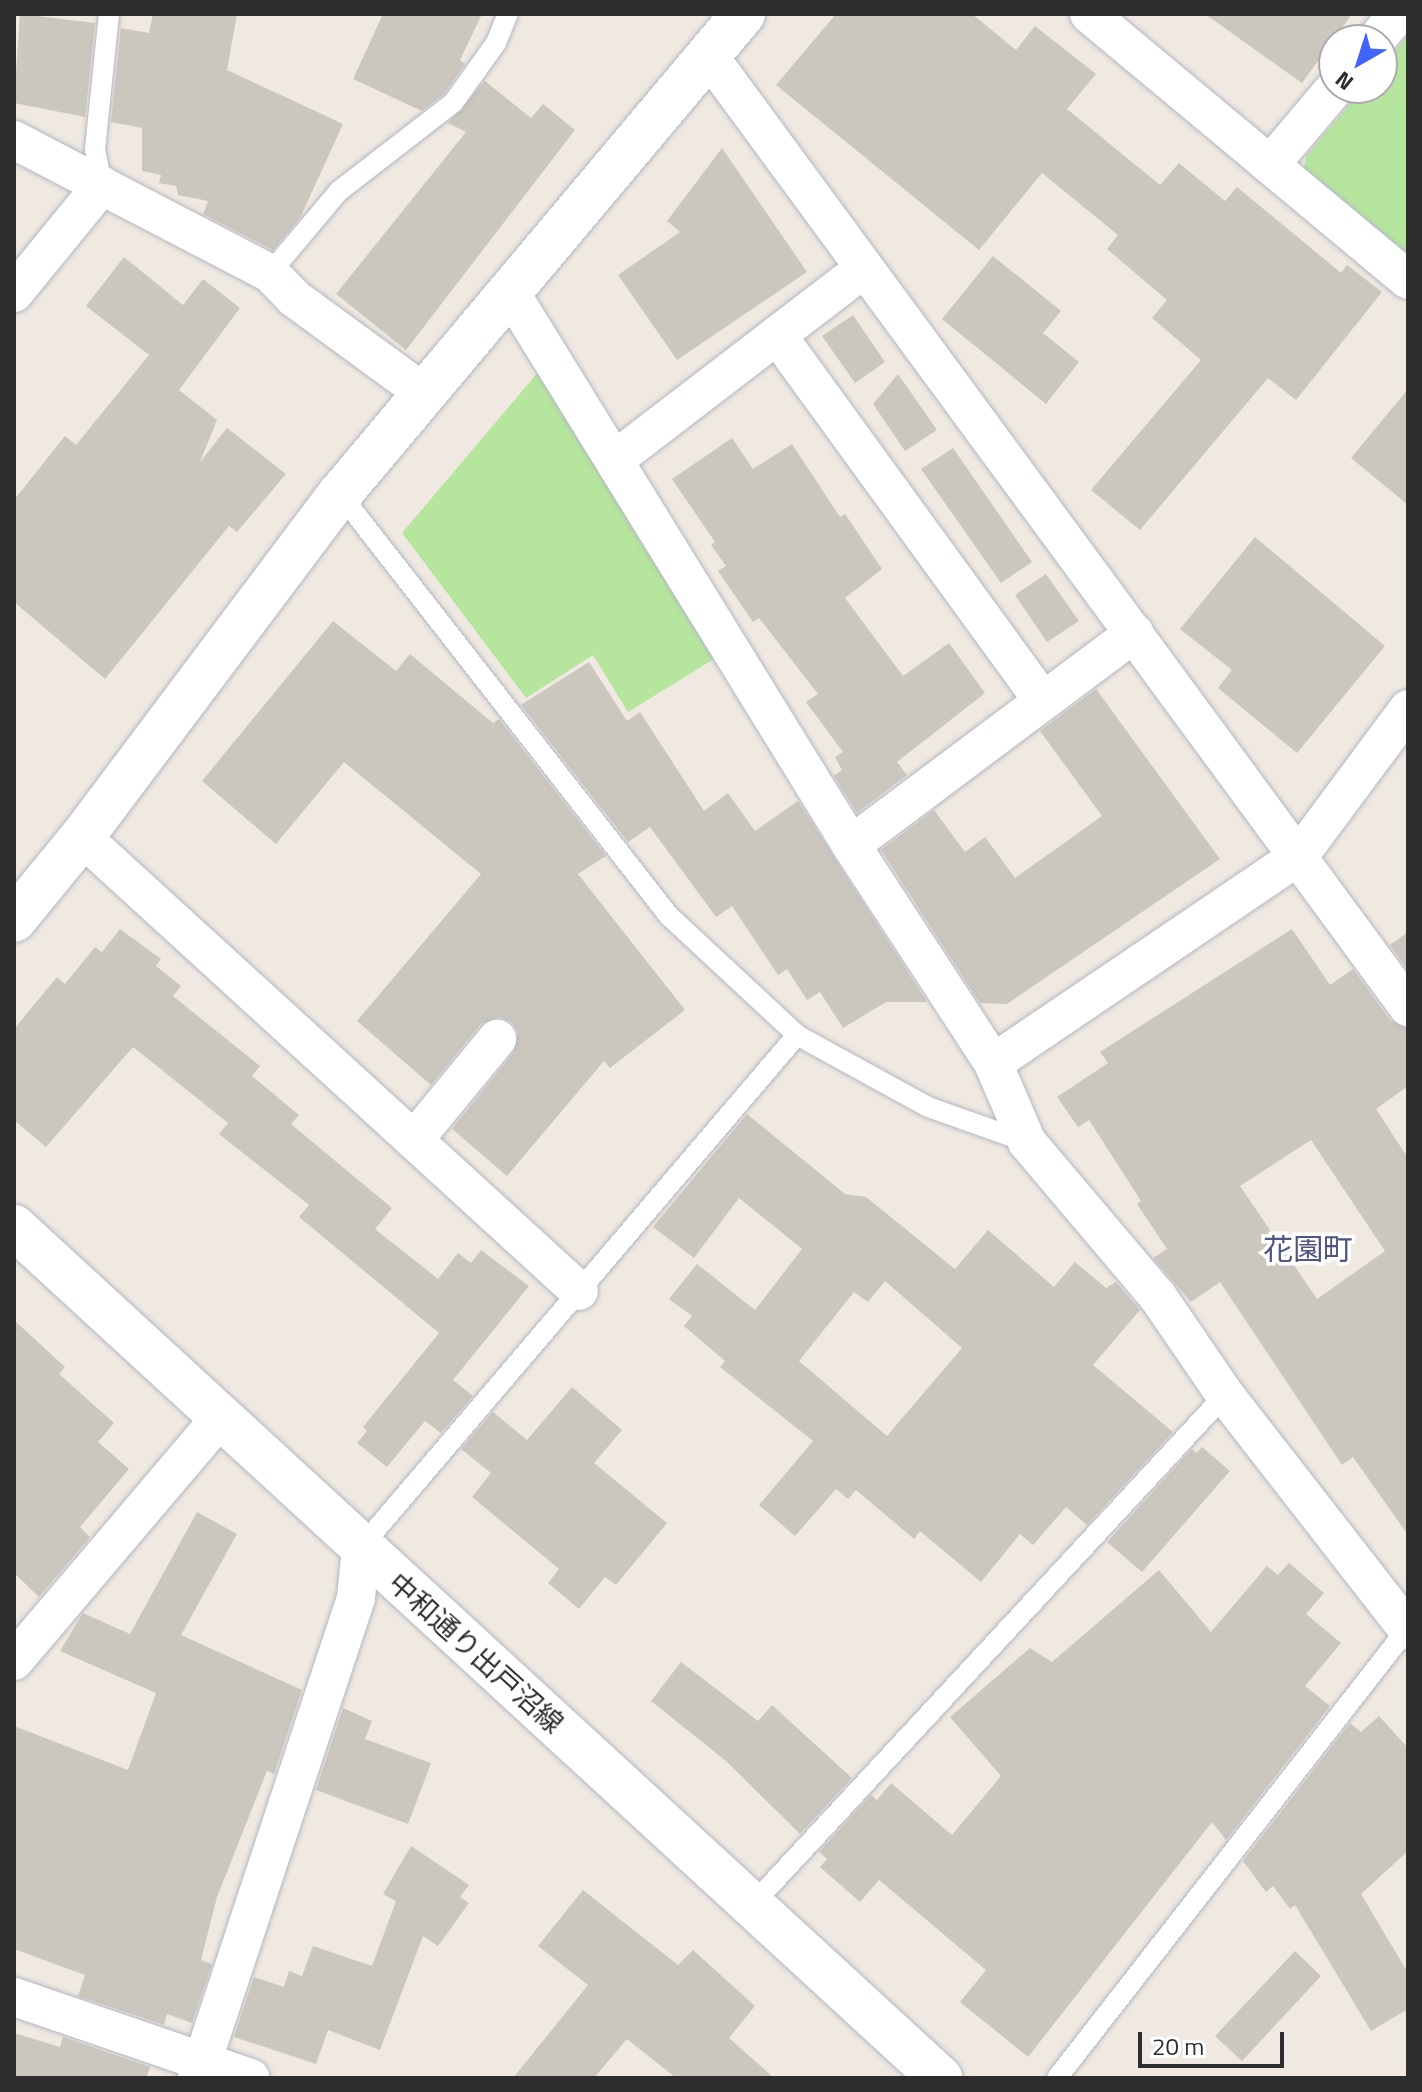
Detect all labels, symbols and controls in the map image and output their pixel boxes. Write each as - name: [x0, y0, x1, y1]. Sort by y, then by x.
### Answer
- north arrow: [1318, 24, 1398, 104]
- text: N: [1328, 63, 1361, 99]
- district label: 花園町: [1263, 1231, 1353, 1267]
- street label: 中和通り出戸沼線: [382, 1566, 570, 1740]
- scale bar: [1142, 2016, 1288, 2066]
- text: 20 m: [1152, 2028, 1204, 2064]

